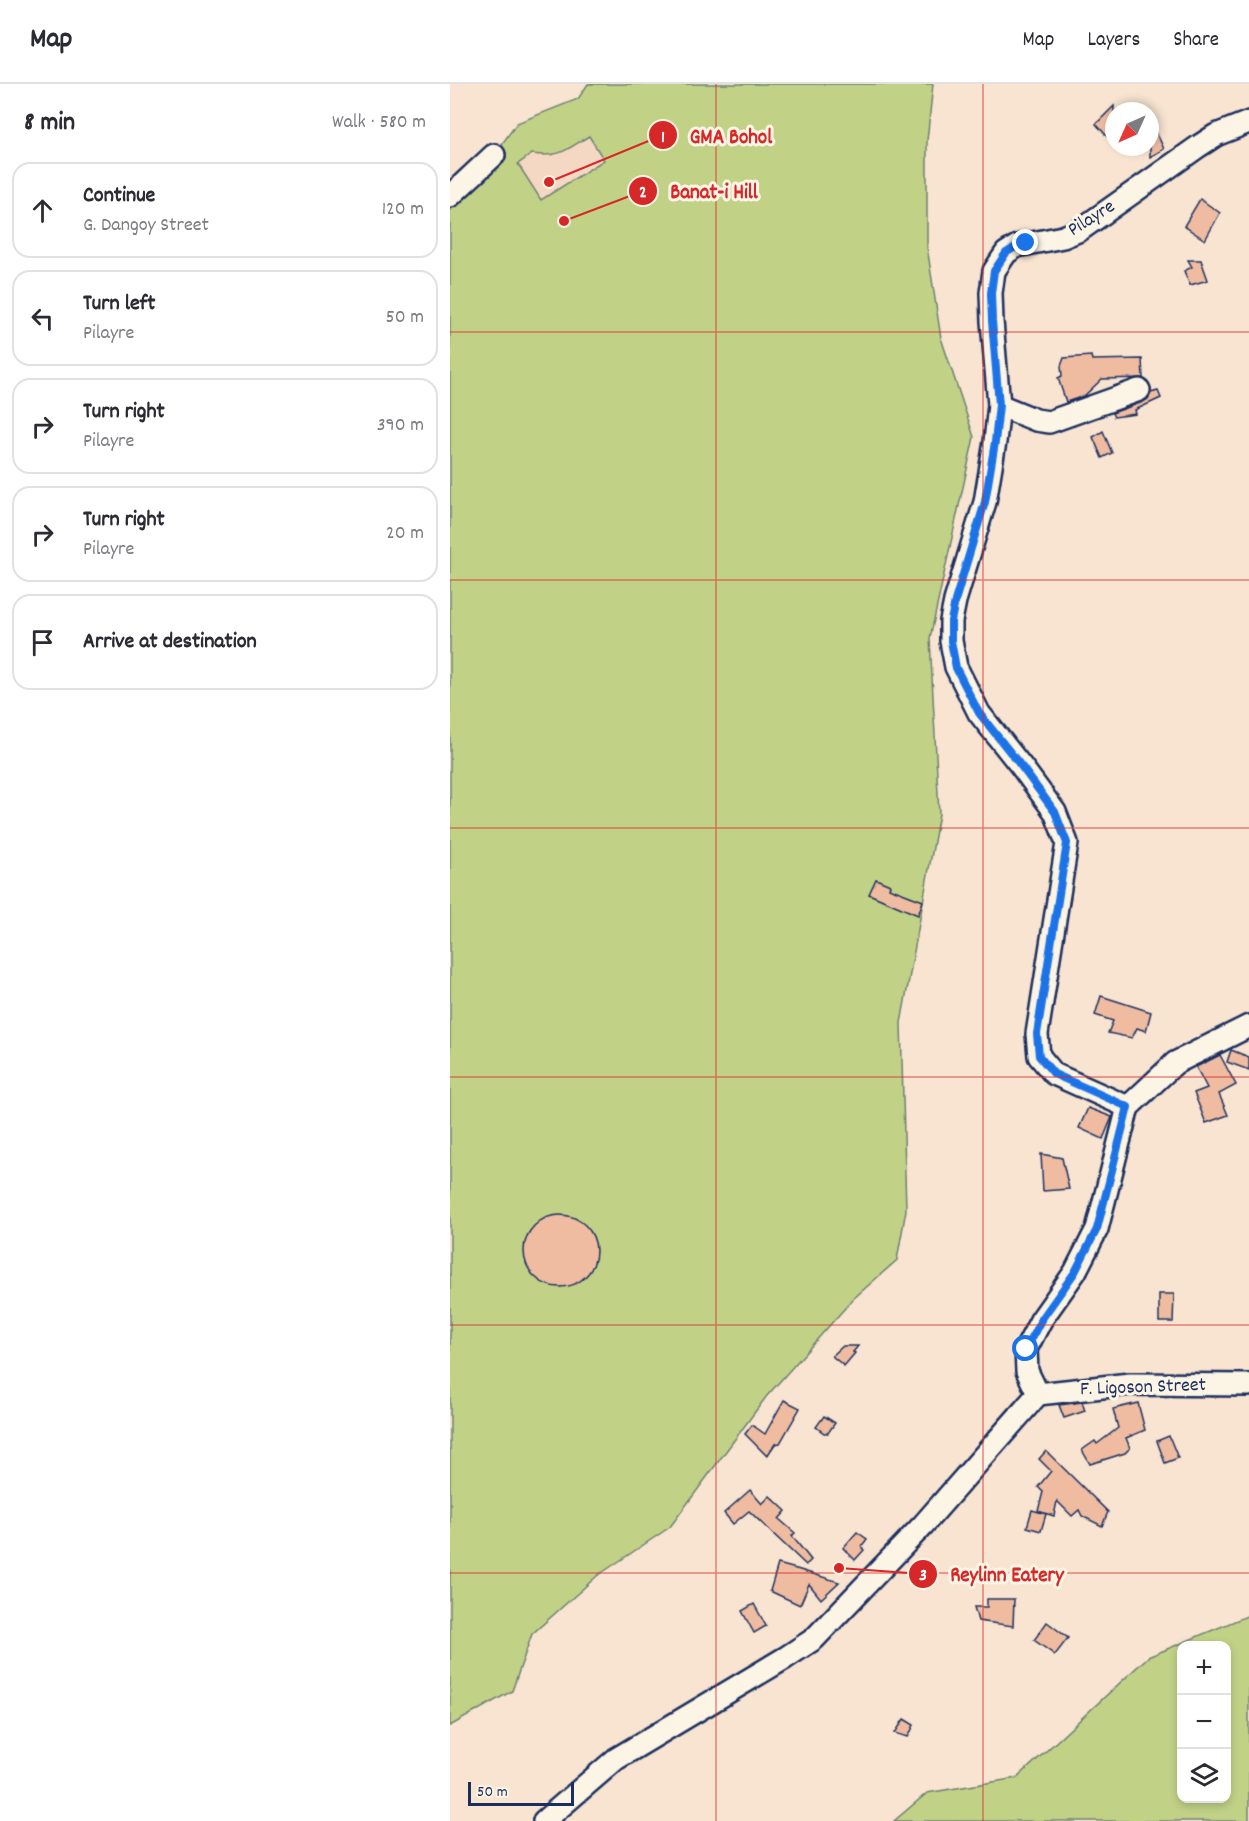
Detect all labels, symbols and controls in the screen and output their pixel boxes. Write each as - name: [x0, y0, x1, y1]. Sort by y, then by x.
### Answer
- text: Map: [30, 21, 72, 61]
- text: Map: [1023, 26, 1054, 56]
- text: Layers: [1087, 26, 1140, 56]
- text: Share: [1173, 26, 1219, 56]
- north arrow: [1105, 102, 1159, 156]
- text: 8 min: [24, 105, 75, 142]
- text: Walk · 580 m: [332, 109, 426, 137]
- callout: GMA Bohol: [648, 116, 784, 155]
- text: GMA Bohol: [690, 124, 773, 154]
- text: 1: [661, 126, 665, 151]
- callout: Banat-i Hill: [628, 171, 770, 210]
- text: Banat-i Hill: [670, 179, 759, 209]
- text: Continue: [83, 181, 155, 212]
- text: 2: [639, 181, 647, 206]
- street label: Pilayre: [1063, 193, 1121, 244]
- icon: ahead: [26, 194, 59, 227]
- text: 120 m: [382, 196, 424, 224]
- text: G. Dangoy Street: [83, 212, 209, 240]
- route end: [1012, 229, 1038, 255]
- text: Turn left: [83, 289, 155, 320]
- icon: left: [26, 302, 59, 335]
- text: 50 m: [386, 304, 424, 332]
- text: Pilayre: [83, 320, 134, 348]
- text: Turn right: [83, 397, 165, 428]
- icon: right: [26, 410, 59, 443]
- text: 390 m: [377, 412, 424, 440]
- text: Pilayre: [83, 428, 134, 456]
- text: Turn right: [83, 505, 165, 536]
- icon: right: [26, 518, 59, 551]
- text: 20 m: [386, 520, 424, 548]
- text: Pilayre: [83, 536, 134, 564]
- icon: arrive: [26, 626, 59, 659]
- text: Arrive at destination: [83, 627, 257, 658]
- route start: [1012, 1335, 1038, 1361]
- street label: F. Ligoson Street: [1080, 1372, 1206, 1404]
- callout: Reylinn Eatery: [908, 1554, 1076, 1593]
- text: Reylinn Eatery: [950, 1562, 1065, 1592]
- text: 3: [919, 1564, 927, 1589]
- map controls: [1177, 1641, 1231, 1803]
- button: +: [1177, 1641, 1231, 1695]
- button: −: [1177, 1695, 1231, 1749]
- button: layers: [1177, 1749, 1231, 1803]
- scale bar: [468, 1779, 574, 1806]
- text: 50 m: [477, 1781, 508, 1804]

